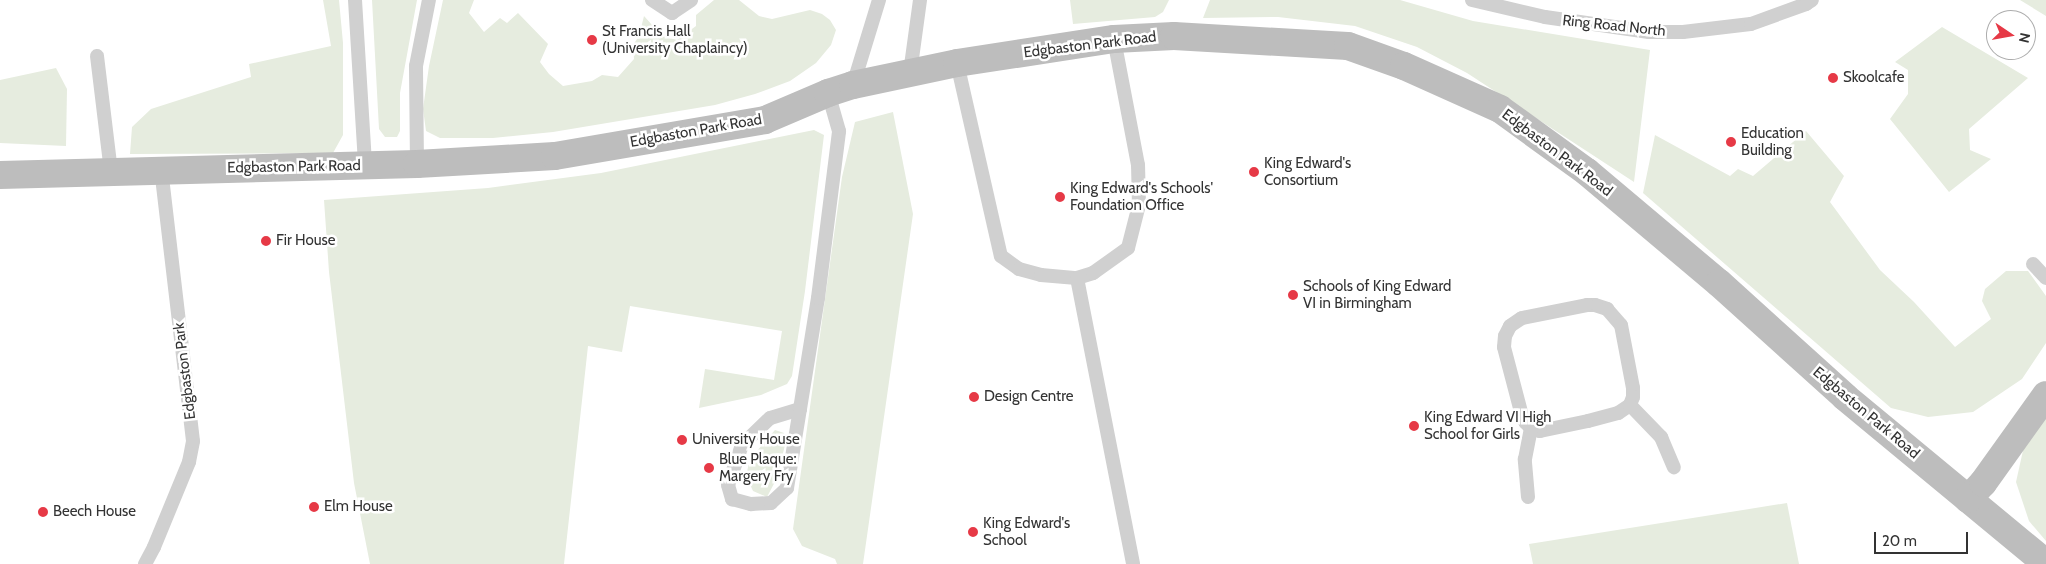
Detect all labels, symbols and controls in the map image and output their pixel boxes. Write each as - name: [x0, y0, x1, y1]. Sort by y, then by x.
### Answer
- north arrow: [1986, 10, 2036, 60]
- street label: Ring Road North: [1561, 12, 1667, 40]
- place label: St Francis Hall (University Chaplaincy): [602, 22, 748, 57]
- street label: Edgbaston Park Road: [1023, 28, 1157, 62]
- text: N: [2015, 31, 2035, 45]
- marker: St Francis Hall (University Chaplaincy): [586, 34, 598, 46]
- place label: Skoolcafe: [1843, 69, 1904, 87]
- marker: Skoolcafe: [1827, 72, 1839, 84]
- street label: Edgbaston Park Road: [1498, 106, 1616, 200]
- street label: Edgbaston Park Road: [629, 111, 763, 151]
- place label: Education Building: [1741, 124, 1804, 159]
- marker: Education Building: [1725, 136, 1737, 148]
- place label: King Edward's Consortium: [1264, 154, 1351, 189]
- street label: Edgbaston Park Road: [227, 157, 361, 177]
- marker: King Edward's Consortium: [1248, 166, 1260, 178]
- place label: King Edward's Schools' Foundation Office: [1070, 179, 1213, 214]
- marker: King Edward's Schools' Foundation Office: [1054, 191, 1066, 203]
- place label: Fir House: [276, 232, 335, 250]
- marker: Fir House: [260, 235, 272, 247]
- place label: Schools of King Edward VI in Birmingham: [1303, 277, 1451, 312]
- marker: Schools of King Edward VI in Birmingham: [1287, 289, 1299, 301]
- street label: Edgbaston Park: [170, 321, 200, 421]
- street label: Edgbaston Park Road: [1809, 363, 1923, 463]
- place label: Design Centre: [984, 388, 1073, 406]
- marker: Design Centre: [968, 391, 980, 403]
- place label: King Edward VI High School for Girls: [1424, 408, 1551, 443]
- marker: King Edward VI High School for Girls: [1408, 420, 1420, 432]
- place label: University House: [692, 431, 800, 449]
- marker: University House: [676, 434, 688, 446]
- place label: Blue Plaque: Margery Fry: [719, 450, 797, 485]
- marker: Blue Plaque: Margery Fry: [703, 462, 715, 474]
- place label: Elm House: [324, 498, 393, 516]
- marker: Elm House: [308, 501, 320, 513]
- place label: Beech House: [53, 503, 136, 521]
- marker: Beech House: [37, 506, 49, 518]
- place label: King Edward's School: [983, 514, 1070, 549]
- scale bar: [1876, 522, 1970, 554]
- marker: King Edward's School: [967, 526, 979, 538]
- text: 20 m: [1882, 532, 1917, 550]

